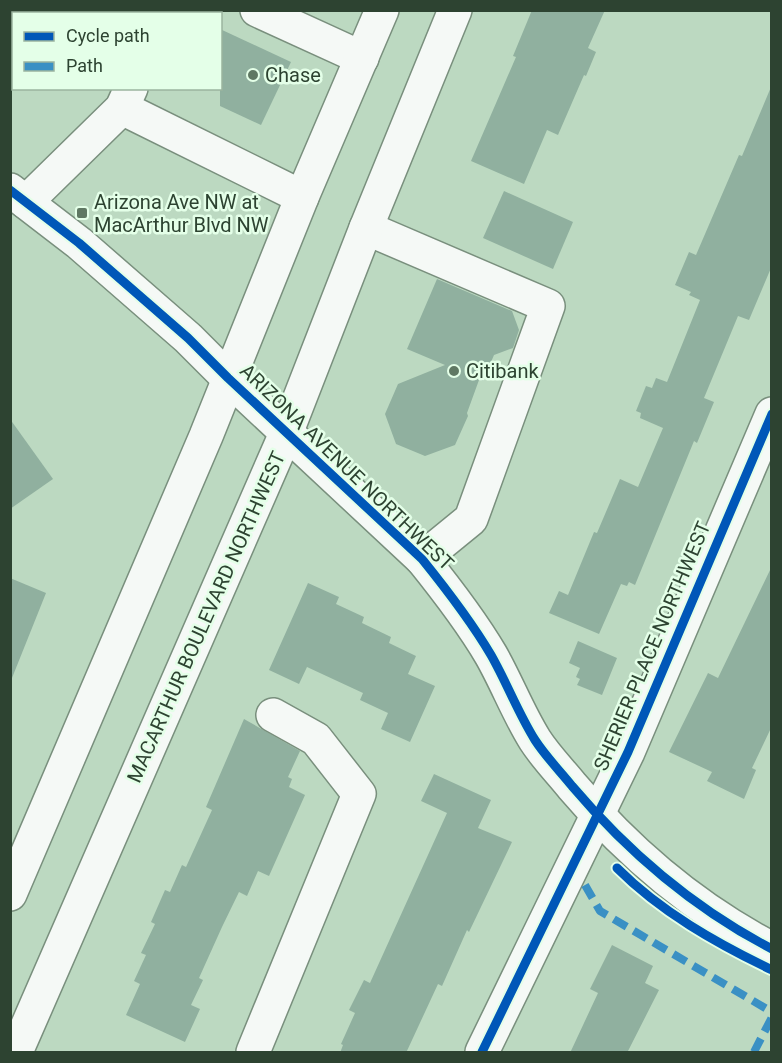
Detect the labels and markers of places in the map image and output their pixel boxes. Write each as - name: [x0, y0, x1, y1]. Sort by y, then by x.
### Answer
- place label: Chase: [265, 63, 321, 87]
- marker: Chase: [246, 68, 260, 82]
- place label: Arizona Ave NW at MacArthur Blvd NW: [94, 190, 269, 237]
- marker: Arizona Ave NW at MacArthur Blvd NW: [75, 206, 89, 220]
- place label: Citibank: [466, 359, 539, 383]
- marker: Citibank: [447, 364, 461, 378]

